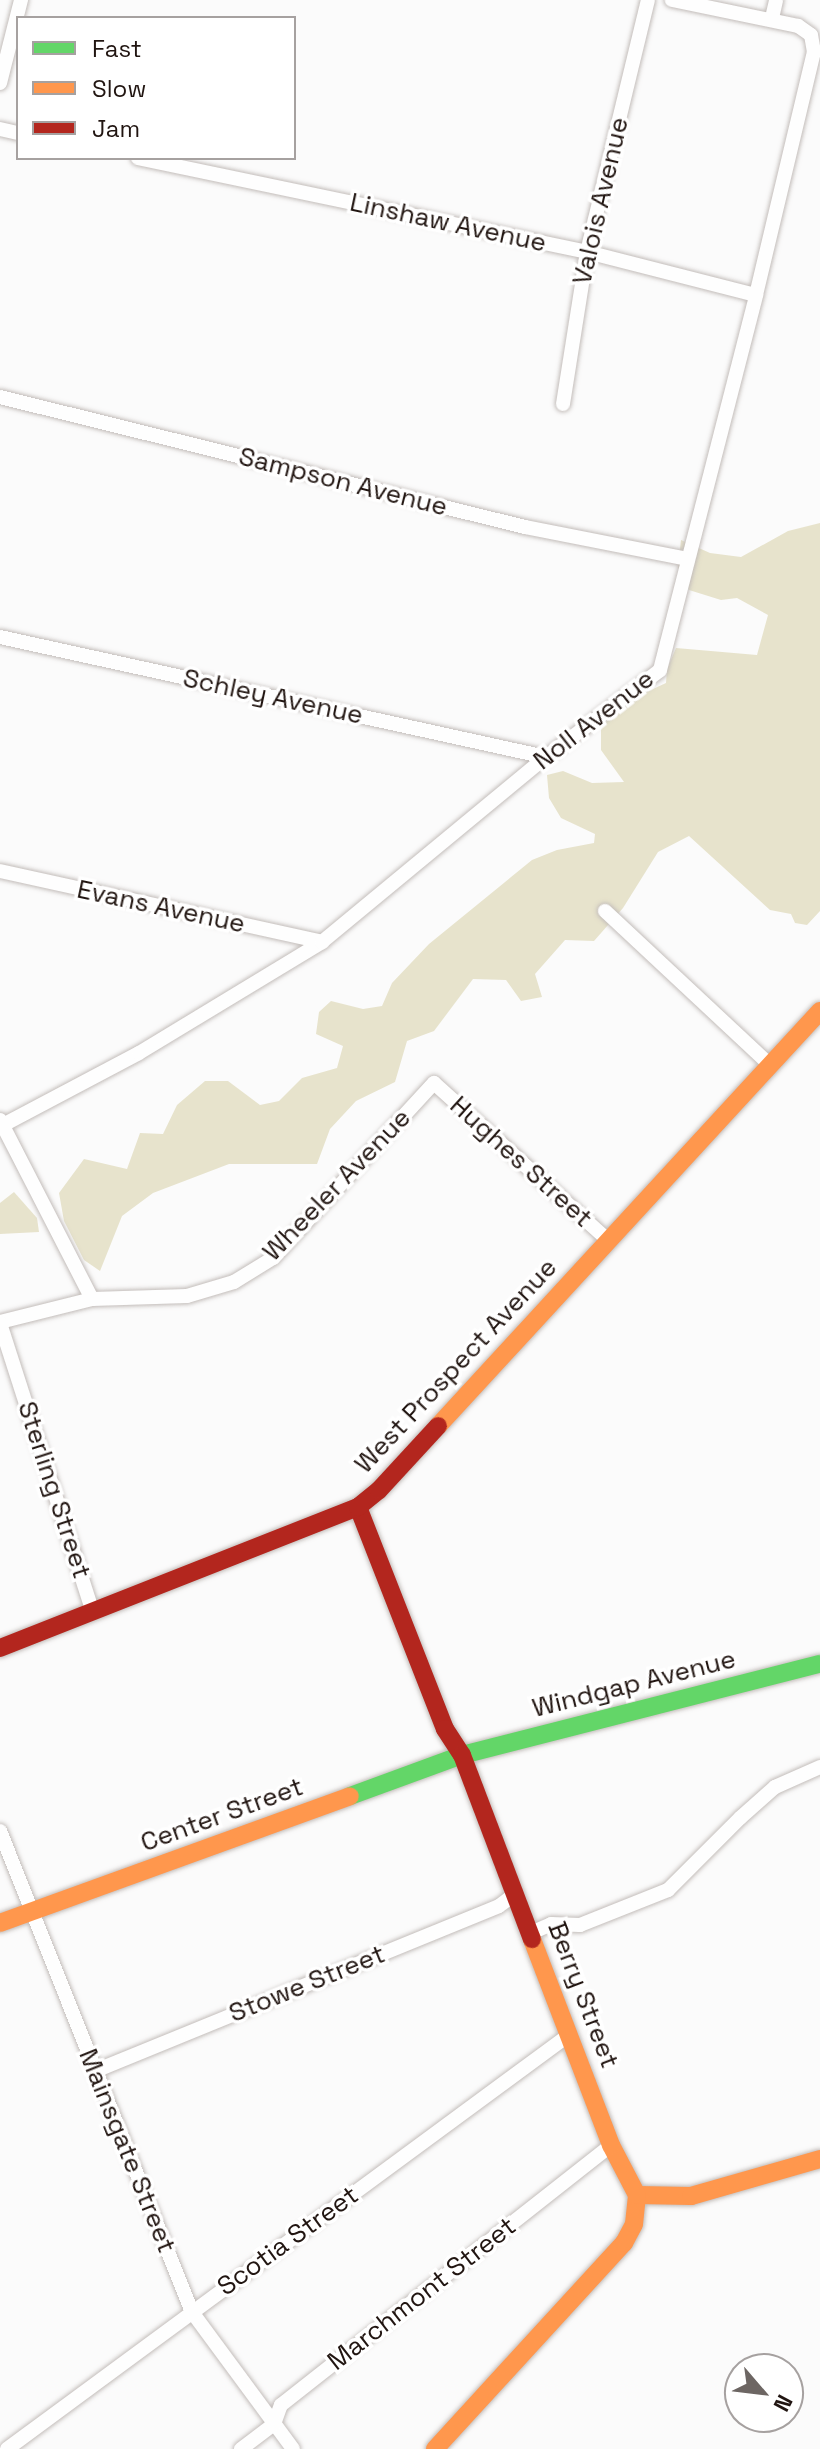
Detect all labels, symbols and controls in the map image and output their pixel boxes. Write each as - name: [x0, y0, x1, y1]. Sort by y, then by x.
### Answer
- legend: [16, 16, 296, 160]
- text: Fast: [92, 33, 142, 64]
- text: Slow: [92, 73, 146, 104]
- text: Jam: [92, 113, 140, 144]
- street label: Valois Avenue: [567, 114, 635, 288]
- street label: Linshaw Avenue: [347, 187, 549, 259]
- street label: Sampson Avenue: [235, 441, 451, 523]
- street label: Schley Avenue: [180, 663, 366, 731]
- street label: Noll Avenue: [527, 663, 661, 777]
- street label: Evans Avenue: [74, 874, 248, 940]
- street label: Hughes Street: [443, 1090, 599, 1234]
- street label: Wheeler Avenue: [256, 1102, 418, 1268]
- street label: West Prospect Avenue: [348, 1252, 564, 1480]
- street label: Sterling Street: [11, 1398, 97, 1582]
- street label: Windgap Avenue: [529, 1644, 739, 1724]
- street label: Center Street: [137, 1771, 307, 1859]
- street label: Berry Street: [541, 1917, 625, 2073]
- street label: Stowe Street: [224, 1939, 390, 2029]
- street label: Mainsgate Street: [72, 2044, 182, 2258]
- street label: Scotia Street: [211, 2179, 365, 2303]
- street label: Marchmont Street: [322, 2211, 522, 2377]
- north arrow: [724, 2353, 804, 2433]
- text: N: [768, 2390, 799, 2416]

